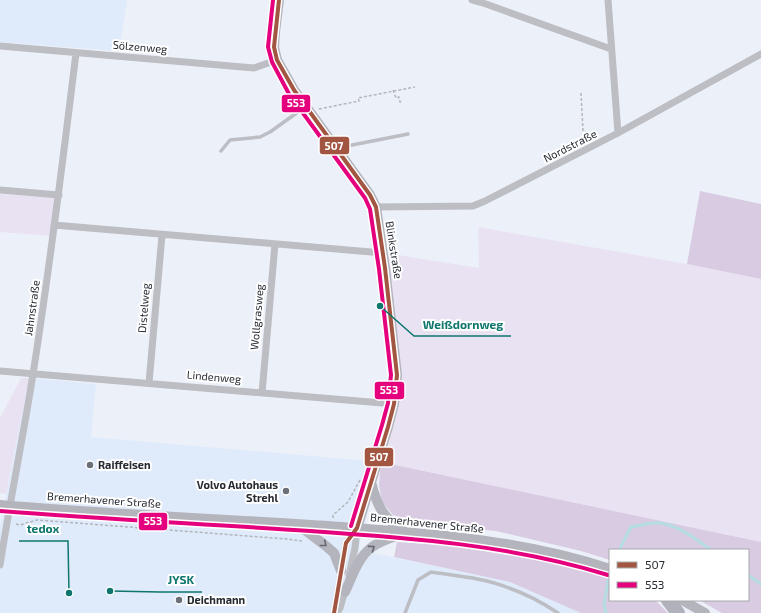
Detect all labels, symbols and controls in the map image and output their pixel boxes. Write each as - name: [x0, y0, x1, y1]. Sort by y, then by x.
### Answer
- street label: Sölzenweg: [112, 38, 168, 55]
- line badge: 553: [281, 94, 311, 113]
- text: 553: [287, 96, 305, 109]
- street label: Nordstraße: [541, 127, 599, 165]
- line badge: 507: [319, 136, 350, 155]
- text: 507: [325, 139, 344, 152]
- street label: Blinkstraße: [384, 220, 405, 280]
- street label: Jahnstraße: [21, 279, 42, 337]
- street label: Distelweg: [135, 283, 152, 333]
- street label: Wollgrasweg: [247, 283, 266, 351]
- callout: Weißdornweg: [414, 312, 511, 336]
- text: Weißdornweg: [423, 317, 503, 331]
- street label: Lindenweg: [186, 368, 242, 385]
- line badge: 553: [374, 381, 405, 400]
- text: 553: [380, 383, 398, 396]
- line badge: 507: [364, 447, 394, 467]
- text: 507: [370, 450, 389, 463]
- place label: Raiffeisen: [98, 458, 151, 471]
- marker: Raiffeisen: [85, 460, 95, 470]
- place label: Volvo Autohaus Strehl: [197, 478, 278, 504]
- marker: Volvo Autohaus Strehl: [281, 486, 291, 496]
- street label: Bremerhavener Straße: [47, 489, 161, 510]
- street label: Bremerhavener Straße: [370, 510, 485, 535]
- line badge: 553: [138, 512, 168, 531]
- text: 553: [144, 514, 162, 527]
- callout: tedox: [19, 517, 68, 541]
- text: tedox: [27, 521, 59, 535]
- one-way arrow: [319, 539, 326, 546]
- one-way arrow: [368, 545, 375, 553]
- legend: [609, 549, 749, 601]
- text: 507: [645, 557, 665, 571]
- callout: JYSK: [160, 568, 202, 592]
- text: JYSK: [168, 572, 195, 586]
- text: 553: [645, 577, 665, 591]
- place label: Deichmann: [187, 593, 245, 606]
- marker: Deichmann: [174, 595, 184, 605]

